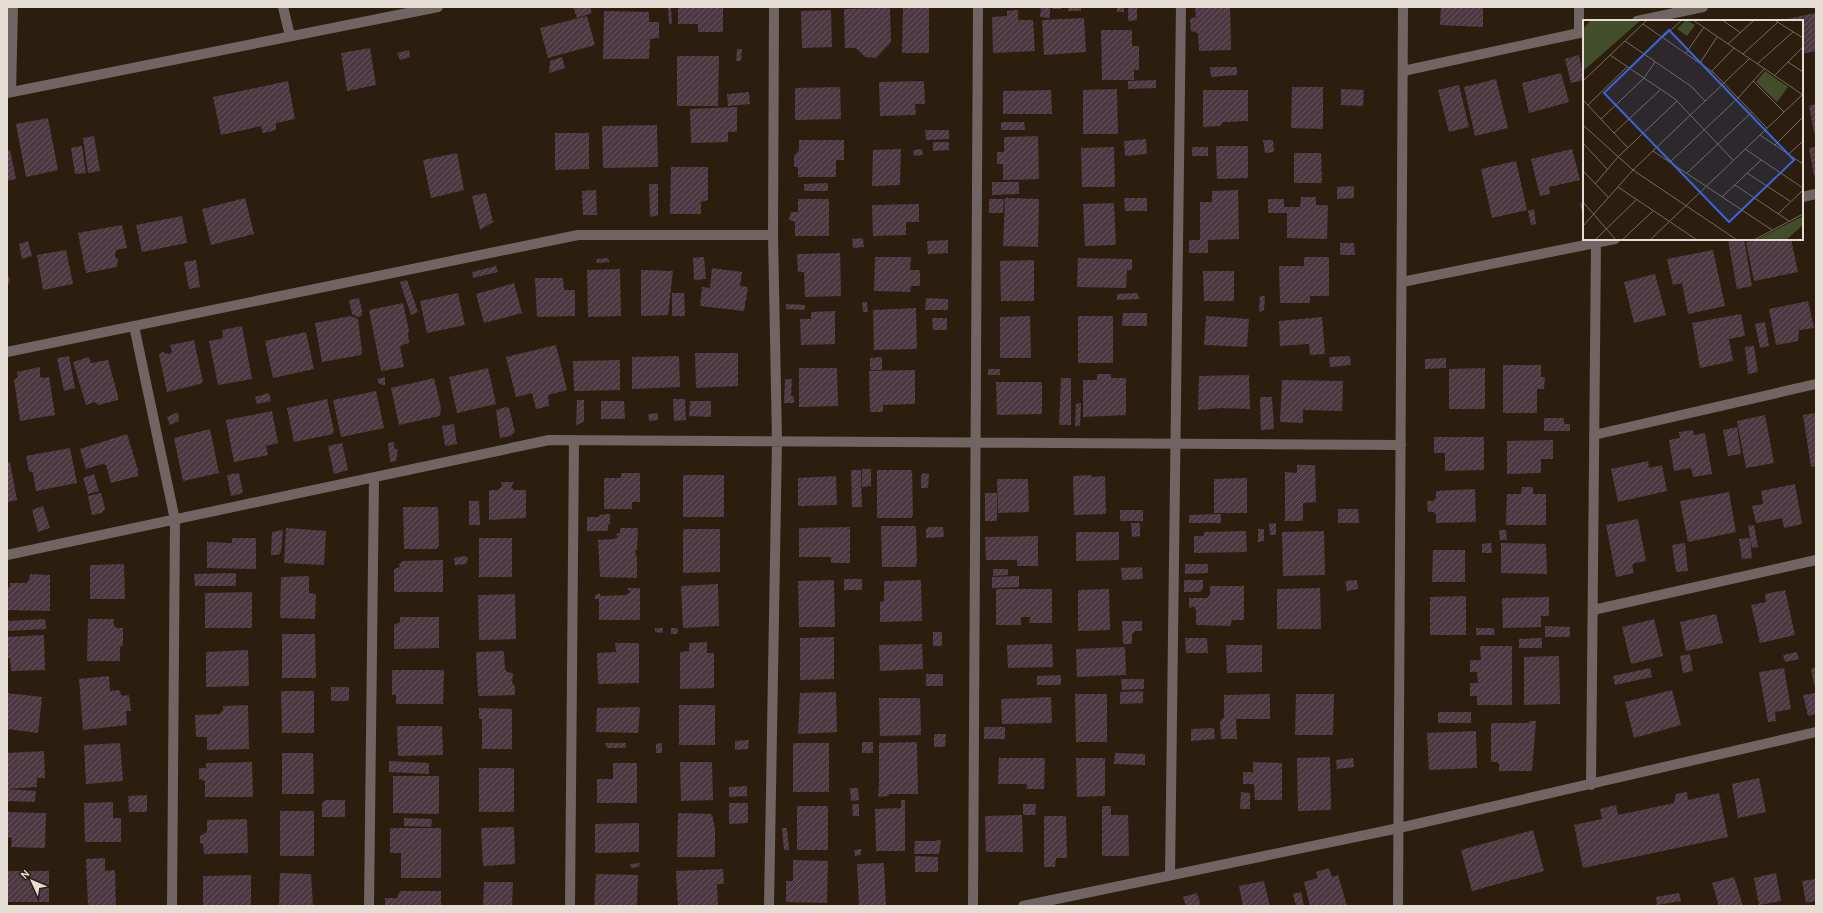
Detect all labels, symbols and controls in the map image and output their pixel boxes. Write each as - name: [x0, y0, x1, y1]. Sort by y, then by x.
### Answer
- inset map: [1583, 20, 1803, 240]
- north arrow: [12, 861, 52, 901]
- text: N: [19, 868, 32, 881]

